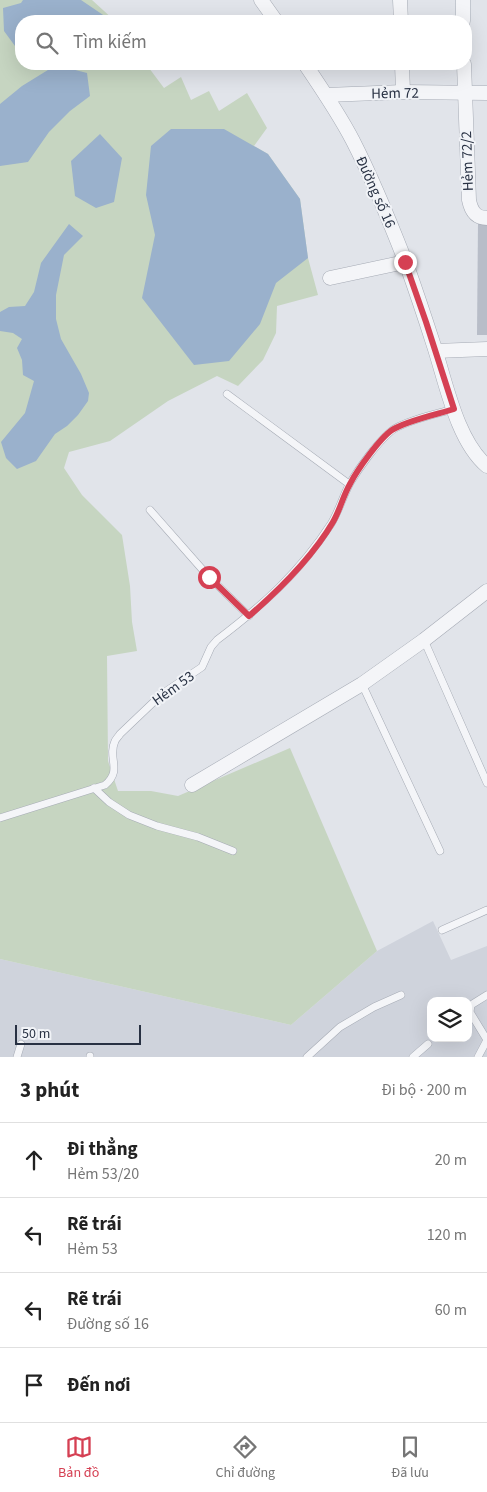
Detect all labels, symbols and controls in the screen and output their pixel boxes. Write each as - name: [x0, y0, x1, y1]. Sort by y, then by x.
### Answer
- search box: [15, 15, 472, 70]
- icon: search: [33, 29, 61, 57]
- text: Tìm kiếm: [73, 29, 147, 56]
- street label: Hẻm 72: [371, 83, 419, 104]
- street label: Hẻm 72/2: [456, 130, 479, 191]
- street label: Đường số 16: [350, 153, 401, 232]
- route end: [394, 251, 417, 274]
- route start: [198, 566, 221, 589]
- street label: Hẻm 53: [148, 666, 199, 711]
- map controls: [427, 997, 472, 1042]
- button: layers: [427, 997, 472, 1042]
- scale bar: [15, 1022, 141, 1045]
- text: 50 m: [22, 1024, 50, 1044]
- text: 3 phút: [20, 1075, 79, 1105]
- text: Đi bộ · 200 m: [381, 1079, 467, 1101]
- text: Đi thẳng: [67, 1136, 138, 1163]
- icon: ahead: [20, 1146, 48, 1174]
- text: 20 m: [435, 1149, 467, 1171]
- text: Hẻm 53/20: [67, 1163, 139, 1185]
- text: Rẽ trái: [67, 1211, 122, 1238]
- icon: left: [20, 1221, 48, 1249]
- text: 120 m: [427, 1224, 467, 1246]
- text: Hẻm 53: [67, 1238, 118, 1260]
- text: Rẽ trái: [67, 1286, 122, 1313]
- icon: left: [20, 1296, 48, 1324]
- text: 60 m: [435, 1299, 467, 1321]
- text: Đường số 16: [67, 1313, 149, 1335]
- icon: arrive: [20, 1371, 48, 1399]
- text: Đến nơi: [67, 1372, 131, 1399]
- tab: Bản đồ: [58, 1433, 99, 1483]
- tab: Chỉ đường: [215, 1433, 275, 1483]
- tab: Đã lưu: [391, 1433, 429, 1483]

